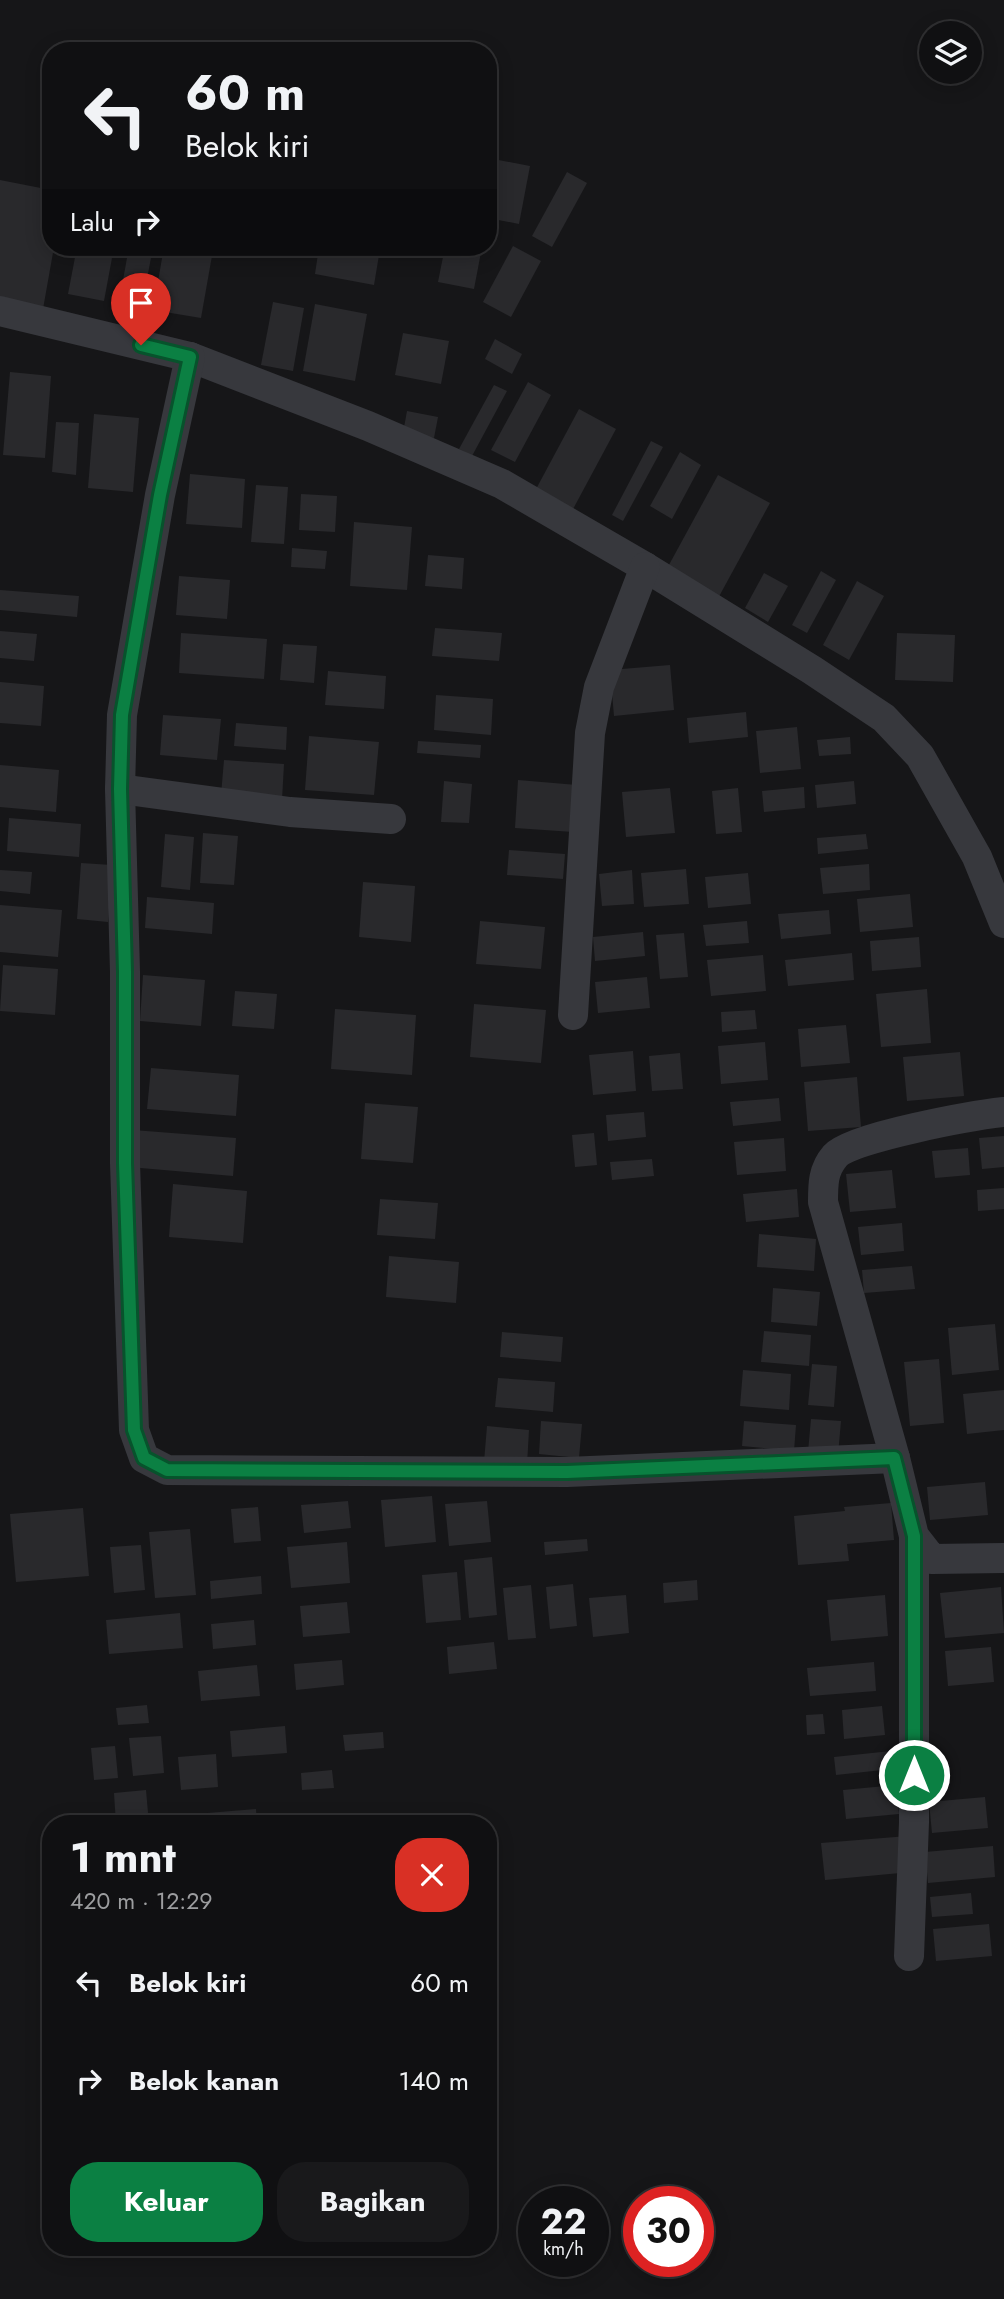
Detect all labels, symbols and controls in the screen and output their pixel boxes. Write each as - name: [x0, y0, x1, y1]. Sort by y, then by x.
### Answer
- map controls: [919, 21, 982, 84]
- button: layers: [919, 21, 982, 84]
- text: 60 m: [185, 58, 305, 128]
- icon: left: [70, 70, 161, 161]
- text: Belok kiri: [185, 123, 310, 169]
- text: Lalu: [70, 203, 114, 241]
- icon: right: [128, 203, 166, 241]
- pin: [111, 273, 171, 345]
- icon: arrive: [122, 284, 160, 322]
- position arrow: [877, 1738, 951, 1812]
- text: 1 mnt: [70, 1827, 176, 1888]
- button: close: [395, 1838, 469, 1912]
- text: 420 m · 12:29: [70, 1884, 213, 1918]
- icon: left: [70, 1964, 108, 2002]
- text: Belok kiri: [129, 1964, 246, 2002]
- text: 60 m: [410, 1964, 469, 2002]
- icon: right: [70, 2062, 108, 2100]
- text: Belok kanan: [129, 2062, 279, 2100]
- text: 140 m: [398, 2062, 469, 2100]
- button: Keluar: [70, 2162, 263, 2242]
- button: Bagikan: [277, 2162, 469, 2242]
- speed limit sign: 30: [623, 2186, 714, 2277]
- text: 22: [541, 2197, 586, 2247]
- text: km/h: [543, 2236, 584, 2262]

